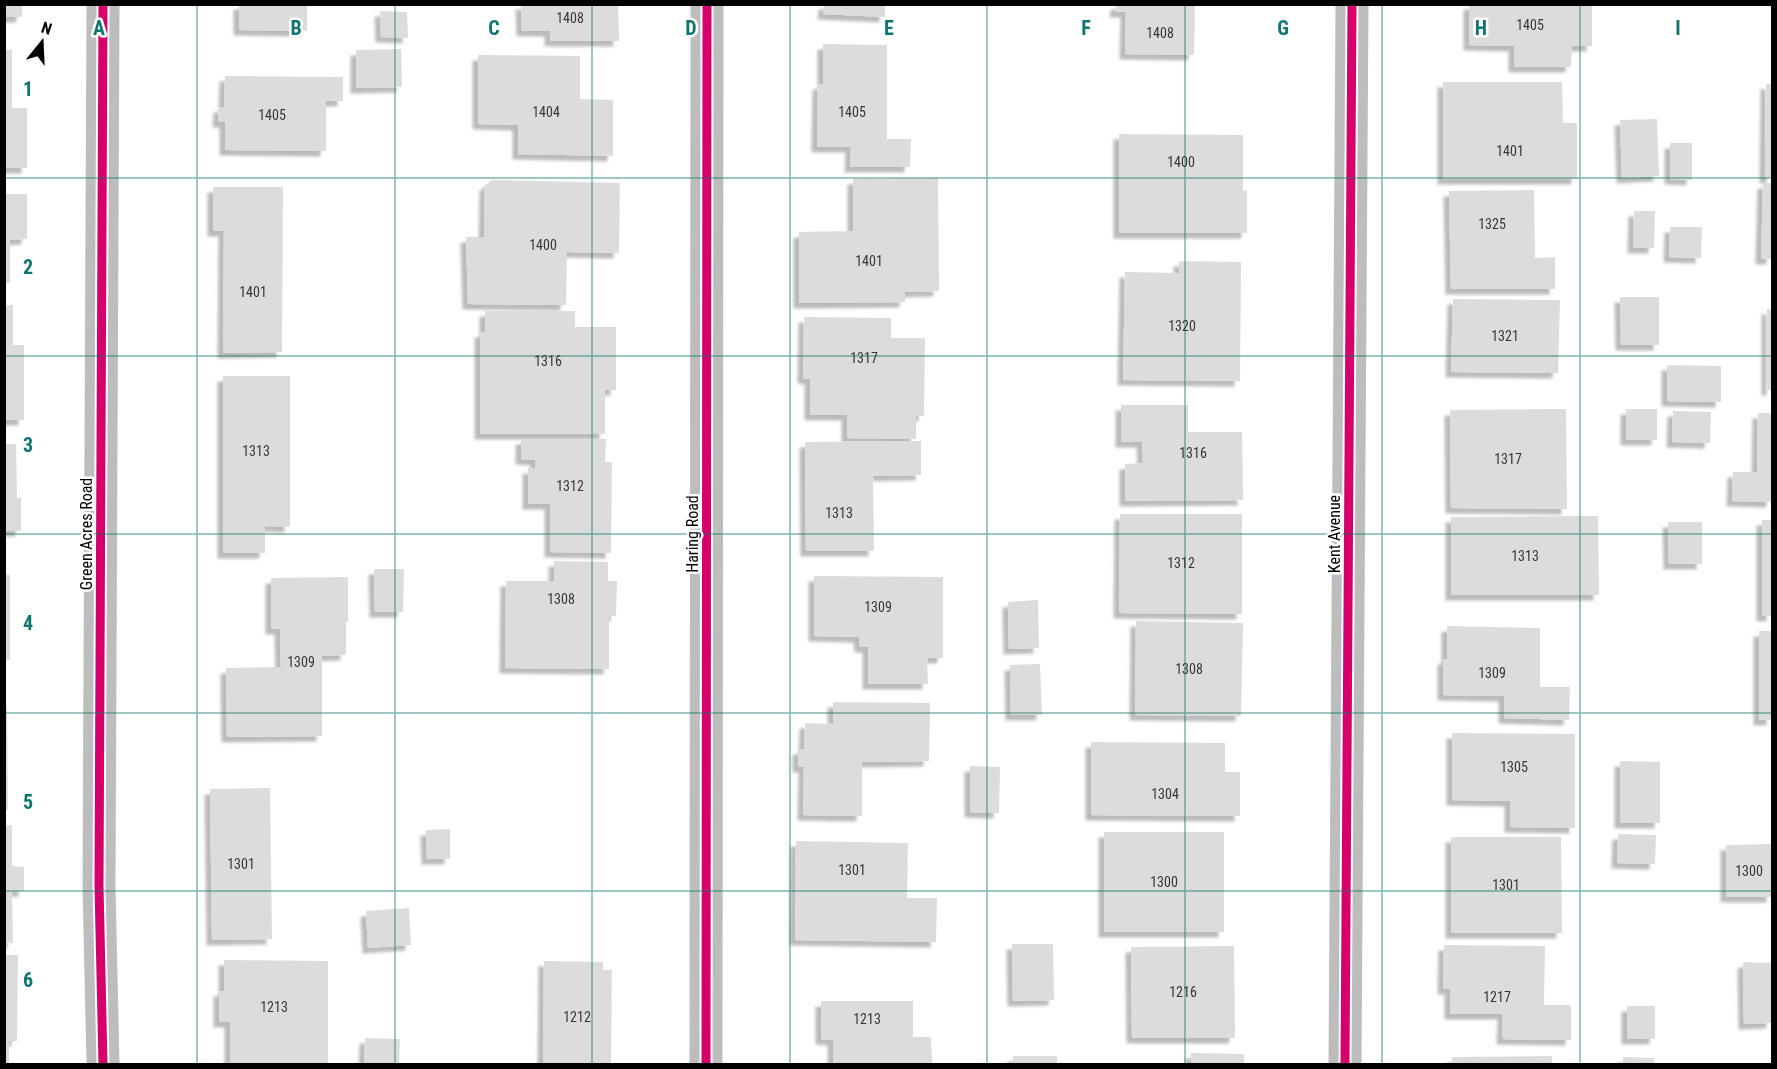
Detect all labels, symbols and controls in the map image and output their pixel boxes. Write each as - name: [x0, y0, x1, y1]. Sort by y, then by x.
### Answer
- house number: 1408: [556, 10, 584, 26]
- north arrow: [12, 12, 72, 72]
- text: A: [93, 16, 105, 40]
- text: B: [290, 16, 302, 40]
- text: C: [488, 16, 500, 40]
- text: D: [685, 16, 697, 40]
- text: E: [884, 16, 894, 40]
- text: F: [1081, 16, 1091, 40]
- text: G: [1277, 16, 1289, 40]
- text: H: [1475, 16, 1487, 40]
- text: I: [1675, 16, 1681, 40]
- house number: 1405: [1516, 17, 1544, 33]
- text: N: [39, 18, 54, 39]
- house number: 1408: [1146, 25, 1174, 41]
- text: 1: [23, 77, 33, 101]
- house number: 1404: [532, 104, 560, 120]
- house number: 1405: [838, 104, 866, 120]
- house number: 1405: [258, 107, 286, 123]
- house number: 1401: [1496, 143, 1524, 159]
- house number: 1400: [1167, 154, 1195, 170]
- house number: 1325: [1478, 216, 1506, 232]
- house number: 1400: [529, 237, 557, 253]
- house number: 1401: [855, 253, 883, 269]
- text: 2: [23, 255, 33, 279]
- house number: 1401: [239, 284, 267, 300]
- house number: 1320: [1168, 318, 1196, 334]
- house number: 1321: [1491, 328, 1519, 344]
- house number: 1317: [850, 350, 878, 366]
- house number: 1316: [534, 353, 562, 369]
- text: 3: [23, 433, 33, 457]
- house number: 1313: [242, 443, 270, 459]
- house number: 1316: [1179, 445, 1207, 461]
- house number: 1317: [1494, 451, 1522, 467]
- street label: Green Acres Road: [77, 478, 96, 590]
- house number: 1312: [556, 478, 584, 494]
- street label: Haring Road: [683, 495, 702, 573]
- street label: Kent Avenue: [1325, 495, 1344, 573]
- house number: 1313: [825, 505, 853, 521]
- house number: 1313: [1511, 548, 1539, 564]
- house number: 1312: [1167, 555, 1195, 571]
- house number: 1308: [547, 591, 575, 607]
- house number: 1309: [864, 599, 892, 615]
- text: 4: [23, 611, 33, 635]
- house number: 1309: [287, 654, 315, 670]
- house number: 1308: [1175, 661, 1203, 677]
- house number: 1309: [1478, 665, 1506, 681]
- house number: 1305: [1500, 759, 1528, 775]
- house number: 1304: [1151, 786, 1179, 802]
- text: 5: [23, 790, 33, 814]
- house number: 1301: [227, 856, 255, 872]
- house number: 1301: [838, 862, 866, 878]
- house number: 1300: [1735, 863, 1763, 879]
- house number: 1300: [1150, 874, 1178, 890]
- house number: 1301: [1492, 877, 1520, 893]
- text: 6: [23, 968, 33, 992]
- house number: 1216: [1169, 984, 1197, 1000]
- house number: 1217: [1483, 989, 1511, 1005]
- house number: 1213: [260, 999, 288, 1015]
- house number: 1212: [563, 1009, 591, 1025]
- house number: 1213: [853, 1011, 881, 1027]

